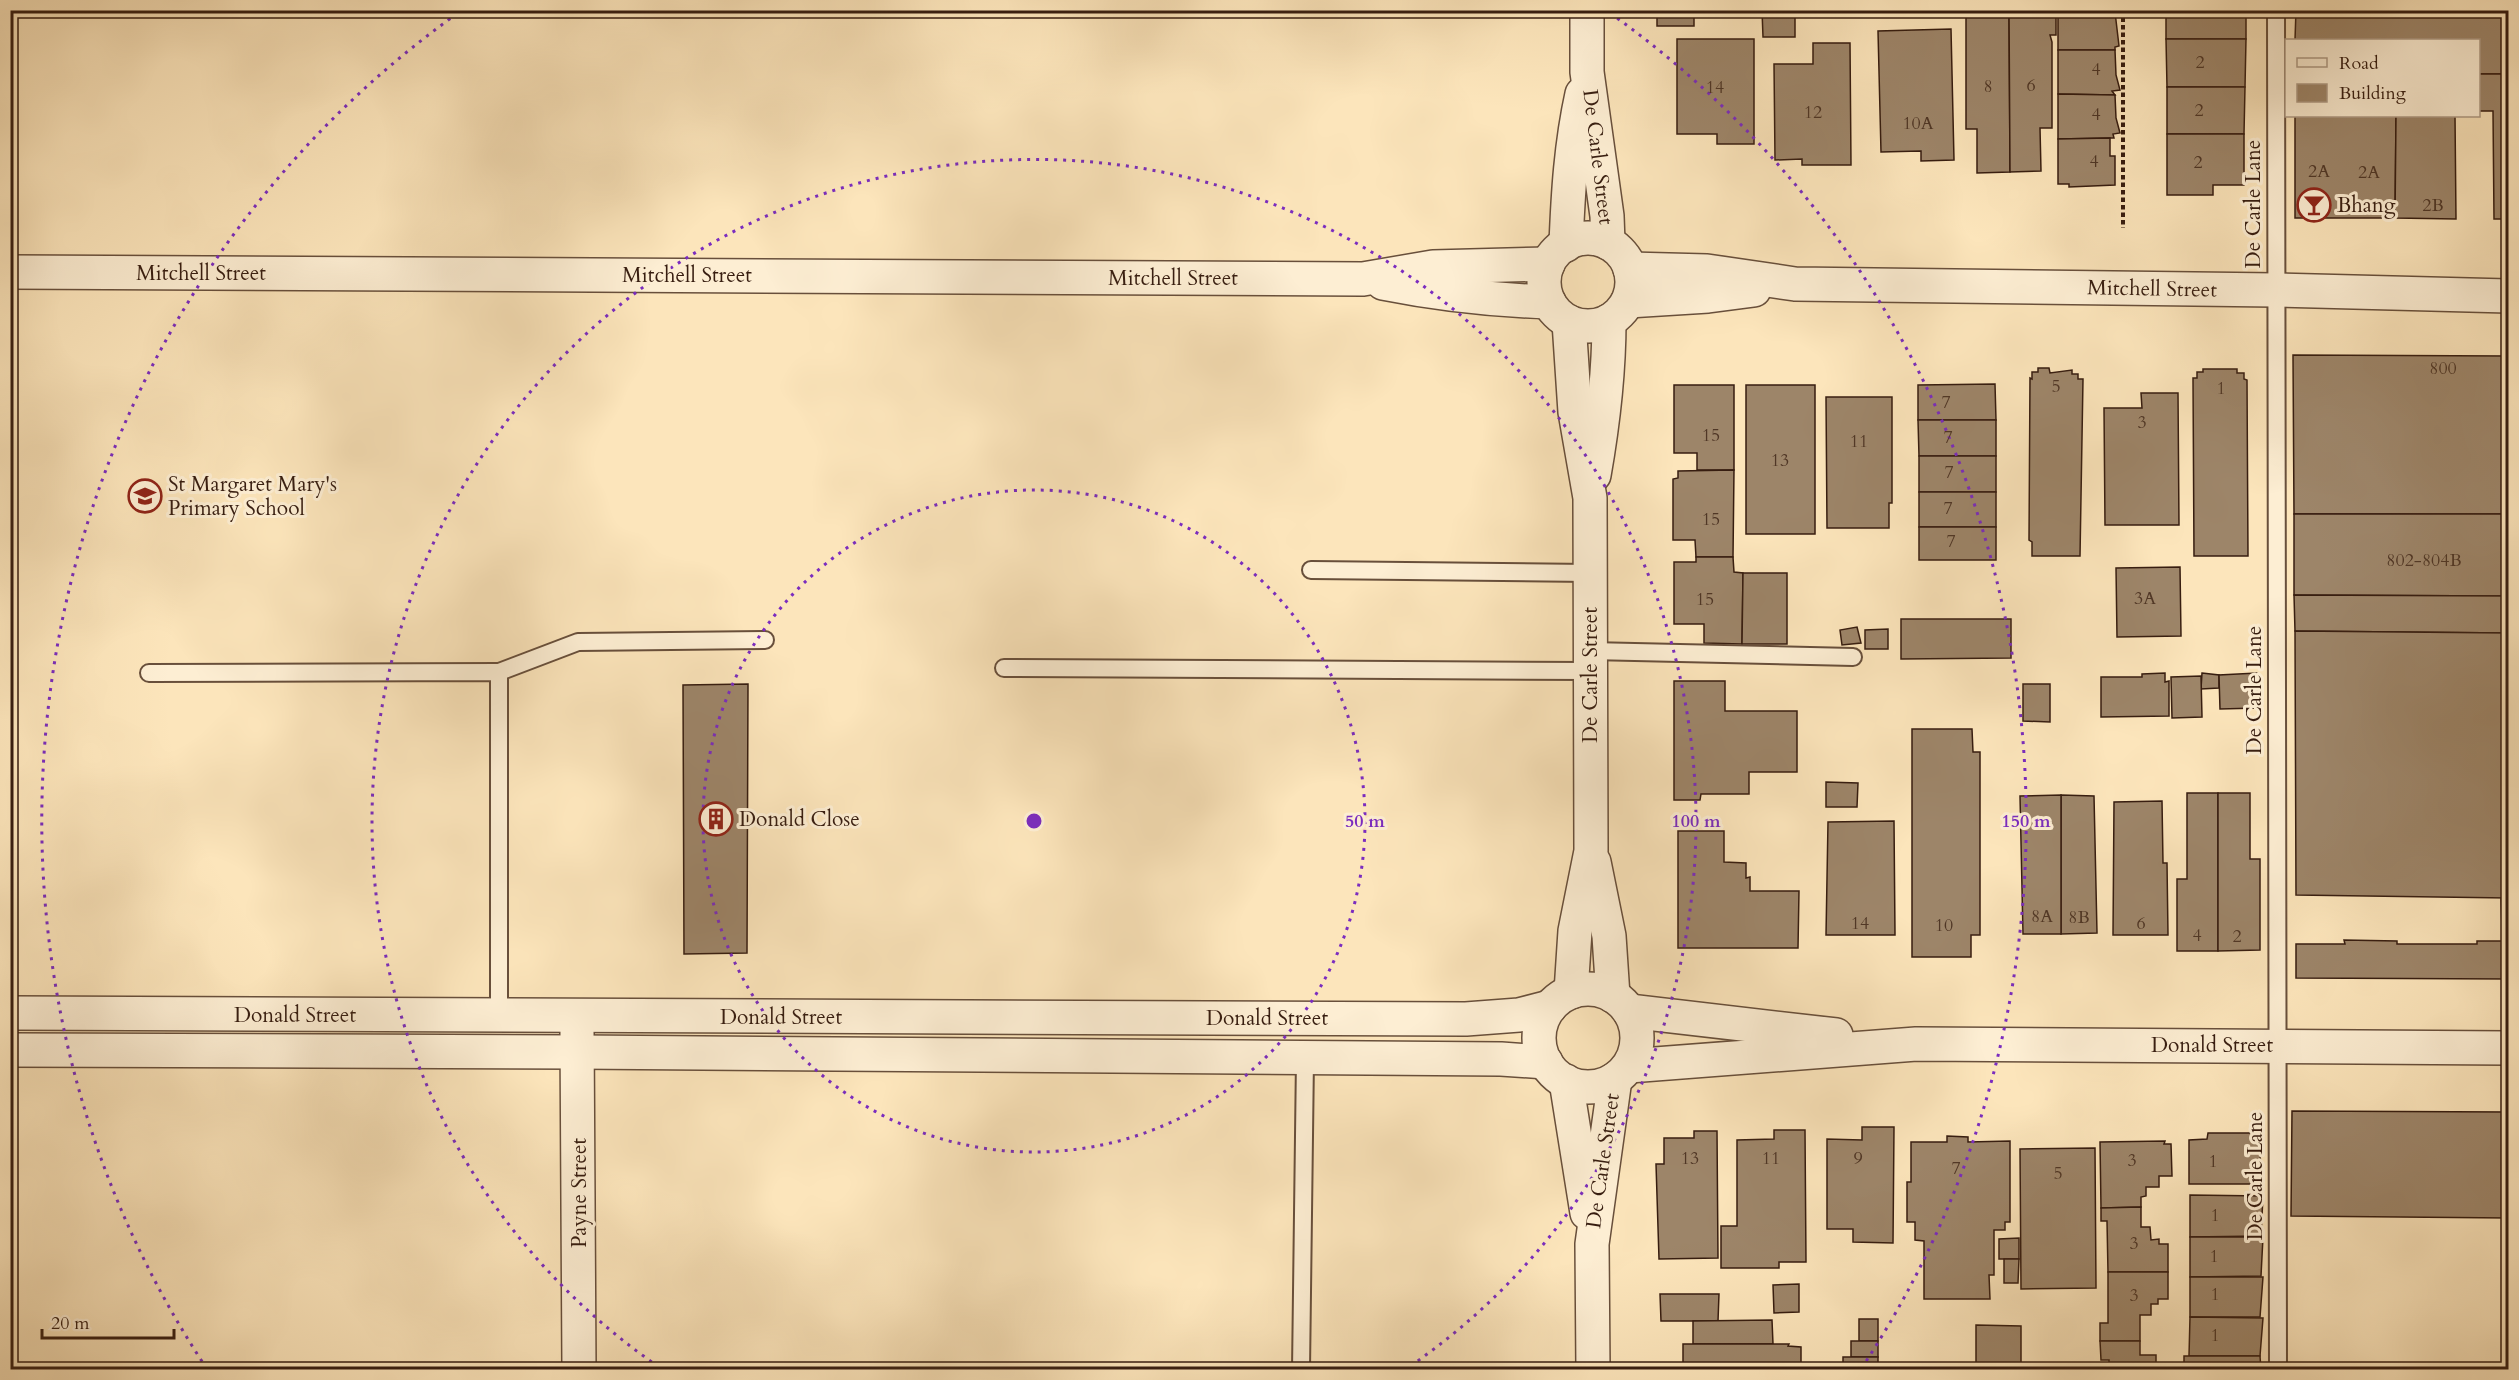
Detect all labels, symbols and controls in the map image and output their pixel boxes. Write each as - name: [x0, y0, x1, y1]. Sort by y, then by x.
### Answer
- legend: [2285, 39, 2480, 117]
- house number: 2: [2195, 50, 2205, 75]
- text: Road: [2339, 51, 2379, 76]
- house number: 4: [2091, 57, 2101, 82]
- house number: 6: [2026, 73, 2036, 98]
- house number: 8: [1983, 74, 1993, 99]
- house number: 14: [1706, 75, 1724, 100]
- text: Building: [2339, 81, 2407, 106]
- street label: De Carle Street: [1575, 88, 1621, 227]
- house number: 2: [2194, 98, 2204, 123]
- house number: 12: [1804, 100, 1822, 125]
- house number: 4: [2091, 102, 2101, 127]
- house number: 10A: [1902, 111, 1934, 136]
- street label: De Carle Lane: [2239, 140, 2268, 268]
- house number: 4: [2089, 149, 2099, 174]
- house number: 2: [2193, 150, 2203, 175]
- house number: 2A: [2308, 159, 2330, 184]
- house number: 2A: [2358, 160, 2380, 185]
- bar icon: Bhang: [2296, 187, 2332, 223]
- place label: Bhang: [2337, 191, 2396, 220]
- house number: 2B: [2422, 193, 2444, 218]
- street label: Mitchell Street: [136, 259, 266, 288]
- street label: Mitchell Street: [622, 261, 752, 290]
- street label: Mitchell Street: [1108, 264, 1238, 293]
- street label: Mitchell Street: [2087, 273, 2218, 305]
- house number: 800: [2429, 356, 2457, 381]
- house number: 5: [2051, 374, 2061, 399]
- house number: 1: [2216, 376, 2226, 401]
- house number: 7: [1941, 390, 1951, 415]
- house number: 3: [2137, 410, 2147, 435]
- house number: 15: [1702, 423, 1720, 448]
- house number: 7: [1943, 425, 1953, 450]
- house number: 11: [1850, 429, 1868, 454]
- house number: 13: [1771, 448, 1789, 473]
- house number: 7: [1944, 460, 1954, 485]
- place label: St Margaret Mary's Primary School: [168, 470, 337, 523]
- school or university icon: St Margaret Mary's Primary School: [127, 478, 163, 514]
- house number: 7: [1943, 496, 1953, 521]
- house number: 15: [1702, 507, 1720, 532]
- house number: 7: [1946, 529, 1956, 554]
- house number: 802-804B: [2386, 548, 2462, 573]
- house number: 3A: [2134, 586, 2156, 611]
- house number: 15: [1696, 587, 1714, 612]
- street label: De Carle Street: [1576, 607, 1605, 743]
- street label: De Carle Lane: [2240, 626, 2269, 754]
- building icon: Donald Close: [698, 801, 734, 837]
- place label: Donald Close: [739, 805, 860, 834]
- text: 50 m: [1345, 809, 1385, 834]
- text: 100 m: [1671, 809, 1721, 834]
- text: 150 m: [2001, 809, 2051, 834]
- centre of rings: [1024, 811, 1044, 831]
- house number: 8A: [2031, 904, 2053, 929]
- house number: 8B: [2068, 905, 2090, 930]
- house number: 14: [1851, 911, 1869, 936]
- house number: 6: [2136, 911, 2146, 936]
- house number: 10: [1935, 913, 1953, 938]
- house number: 4: [2192, 923, 2202, 948]
- house number: 2: [2232, 924, 2242, 949]
- street label: Donald Street: [234, 1001, 356, 1030]
- street label: Donald Street: [720, 1003, 842, 1032]
- street label: Donald Street: [1206, 1004, 1328, 1033]
- street label: Donald Street: [2151, 1031, 2273, 1060]
- street label: De Carle Street: [1579, 1091, 1627, 1230]
- street label: De Carle Lane: [2241, 1112, 2270, 1240]
- street label: Payne Street: [565, 1138, 594, 1248]
- house number: 13: [1681, 1146, 1699, 1171]
- house number: 11: [1762, 1146, 1780, 1171]
- house number: 9: [1853, 1146, 1863, 1171]
- house number: 3: [2127, 1148, 2137, 1173]
- house number: 1: [2208, 1149, 2218, 1174]
- house number: 7: [1951, 1156, 1961, 1181]
- house number: 5: [2053, 1161, 2063, 1186]
- house number: 1: [2210, 1203, 2220, 1228]
- house number: 3: [2129, 1231, 2139, 1256]
- house number: 1: [2209, 1244, 2219, 1269]
- house number: 1: [2210, 1282, 2220, 1307]
- house number: 3: [2129, 1283, 2139, 1308]
- scale bar: [42, 1302, 174, 1340]
- text: 20 m: [51, 1311, 90, 1336]
- house number: 1: [2210, 1323, 2220, 1348]

